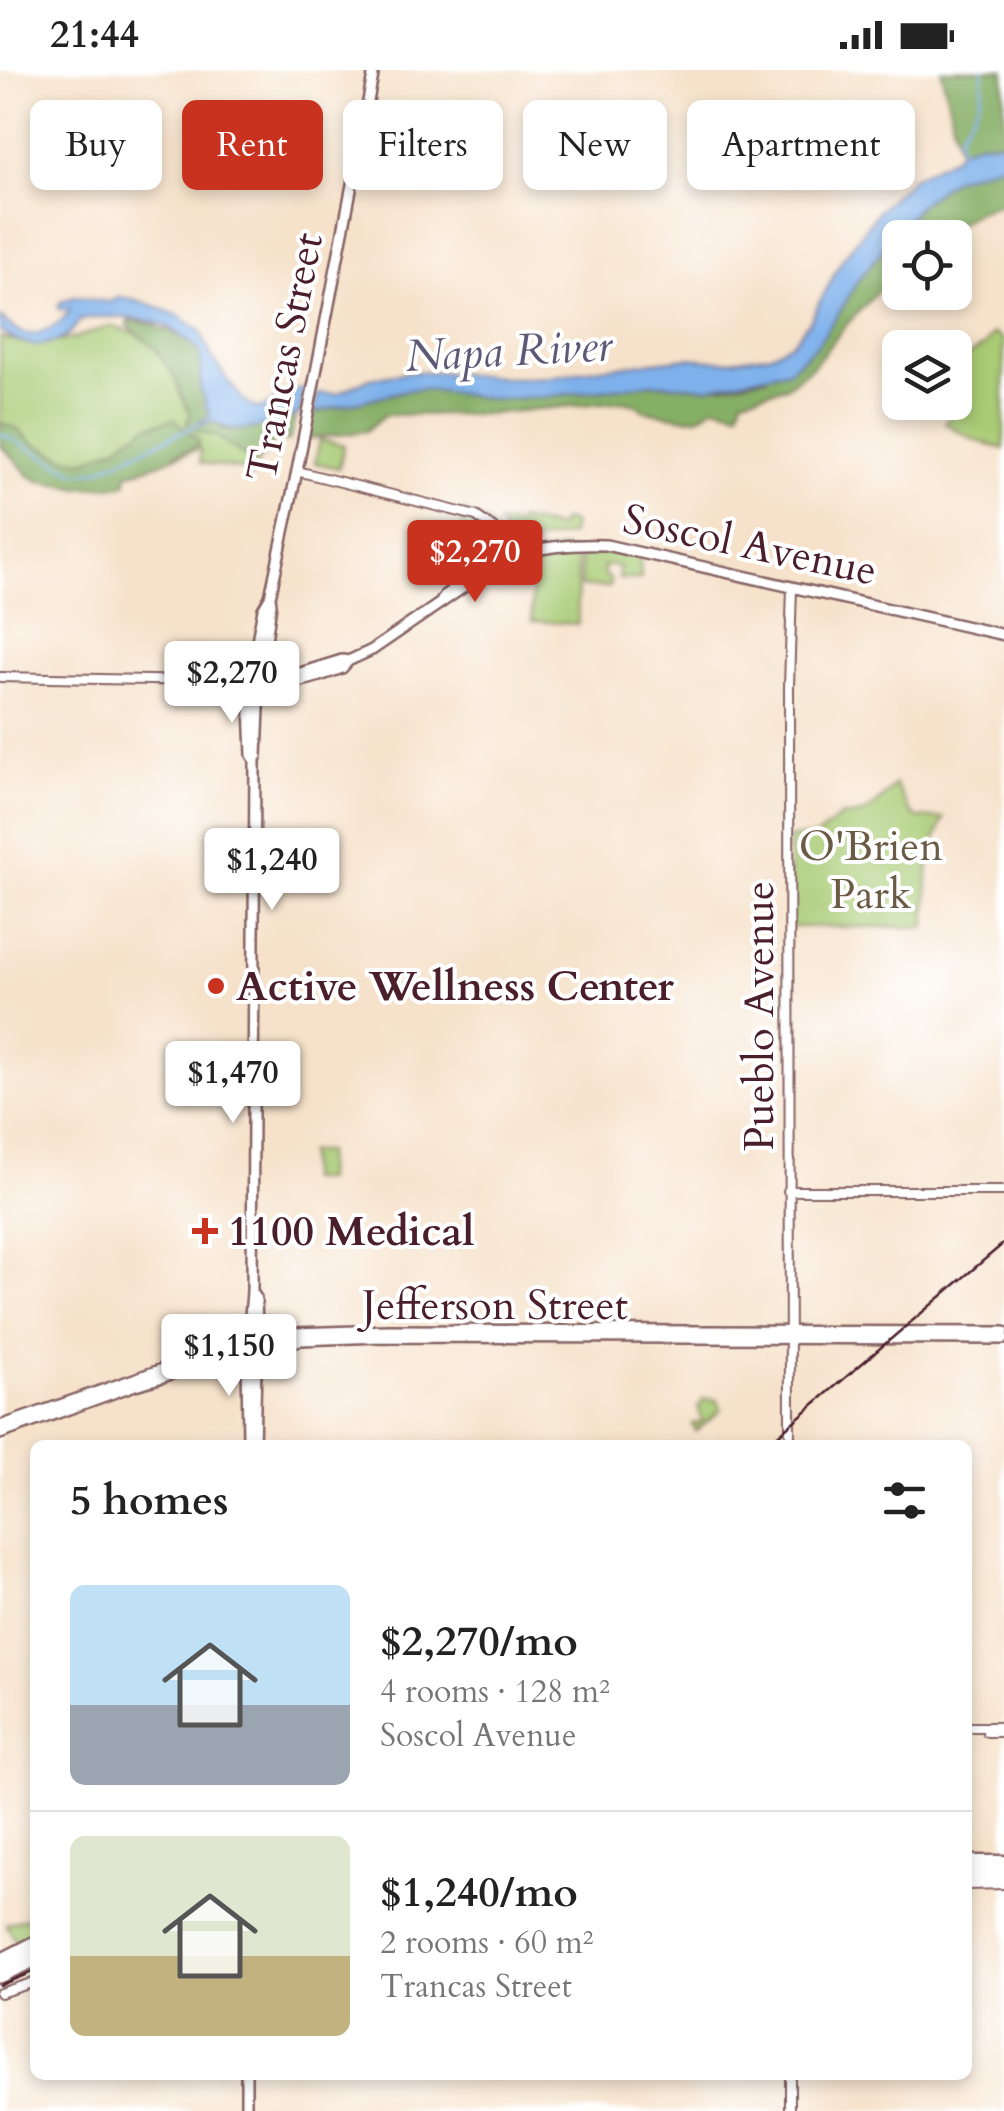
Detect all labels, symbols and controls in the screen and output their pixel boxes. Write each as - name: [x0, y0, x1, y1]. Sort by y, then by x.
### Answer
- text: 21:44: [50, 9, 139, 61]
- chip: Buy: [30, 100, 162, 190]
- chip: Rent: [182, 100, 323, 190]
- chip: Filters: [343, 100, 503, 190]
- chip: New: [523, 100, 667, 190]
- chip: Apartment: [687, 100, 915, 190]
- map controls: [882, 220, 972, 420]
- button: locate: [882, 220, 972, 310]
- street label: Trancas Street: [233, 228, 337, 486]
- water label: Napa River: [404, 315, 615, 387]
- button: layers: [882, 330, 972, 420]
- street label: Soscol Avenue: [618, 490, 882, 600]
- pin: $2,270: [394, 520, 556, 605]
- text: $2,270: [429, 530, 521, 574]
- pin: $2,270: [151, 641, 313, 726]
- text: $2,270: [186, 651, 278, 695]
- park label: O'Brien Park: [799, 818, 943, 923]
- pin: $1,240: [191, 828, 353, 913]
- text: $1,240: [226, 838, 318, 882]
- street label: Pueblo Avenue: [731, 881, 788, 1151]
- place label: Active Wellness Center: [236, 958, 674, 1015]
- marker: Active Wellness Center: [205, 975, 227, 997]
- pin: $1,470: [152, 1041, 314, 1126]
- text: $1,470: [187, 1051, 279, 1095]
- place label: 1100 Medical: [228, 1203, 475, 1260]
- marker: 1100 Medical: [192, 1218, 218, 1244]
- street label: Jefferson Street: [356, 1277, 628, 1334]
- pin: $1,150: [148, 1314, 310, 1399]
- text: $1,150: [183, 1324, 275, 1368]
- text: 5 homes: [70, 1472, 228, 1529]
- icon: filters: [877, 1473, 932, 1528]
- text: $2,270/mo: [380, 1613, 578, 1670]
- icon: home: [150, 1625, 270, 1745]
- text: 4 rooms · 128 m²: [380, 1670, 610, 1714]
- text: Soscol Avenue: [380, 1714, 576, 1758]
- text: $1,240/mo: [380, 1864, 578, 1921]
- icon: home: [150, 1876, 270, 1996]
- text: 2 rooms · 60 m²: [380, 1921, 593, 1965]
- text: Trancas Street: [380, 1965, 572, 2009]

